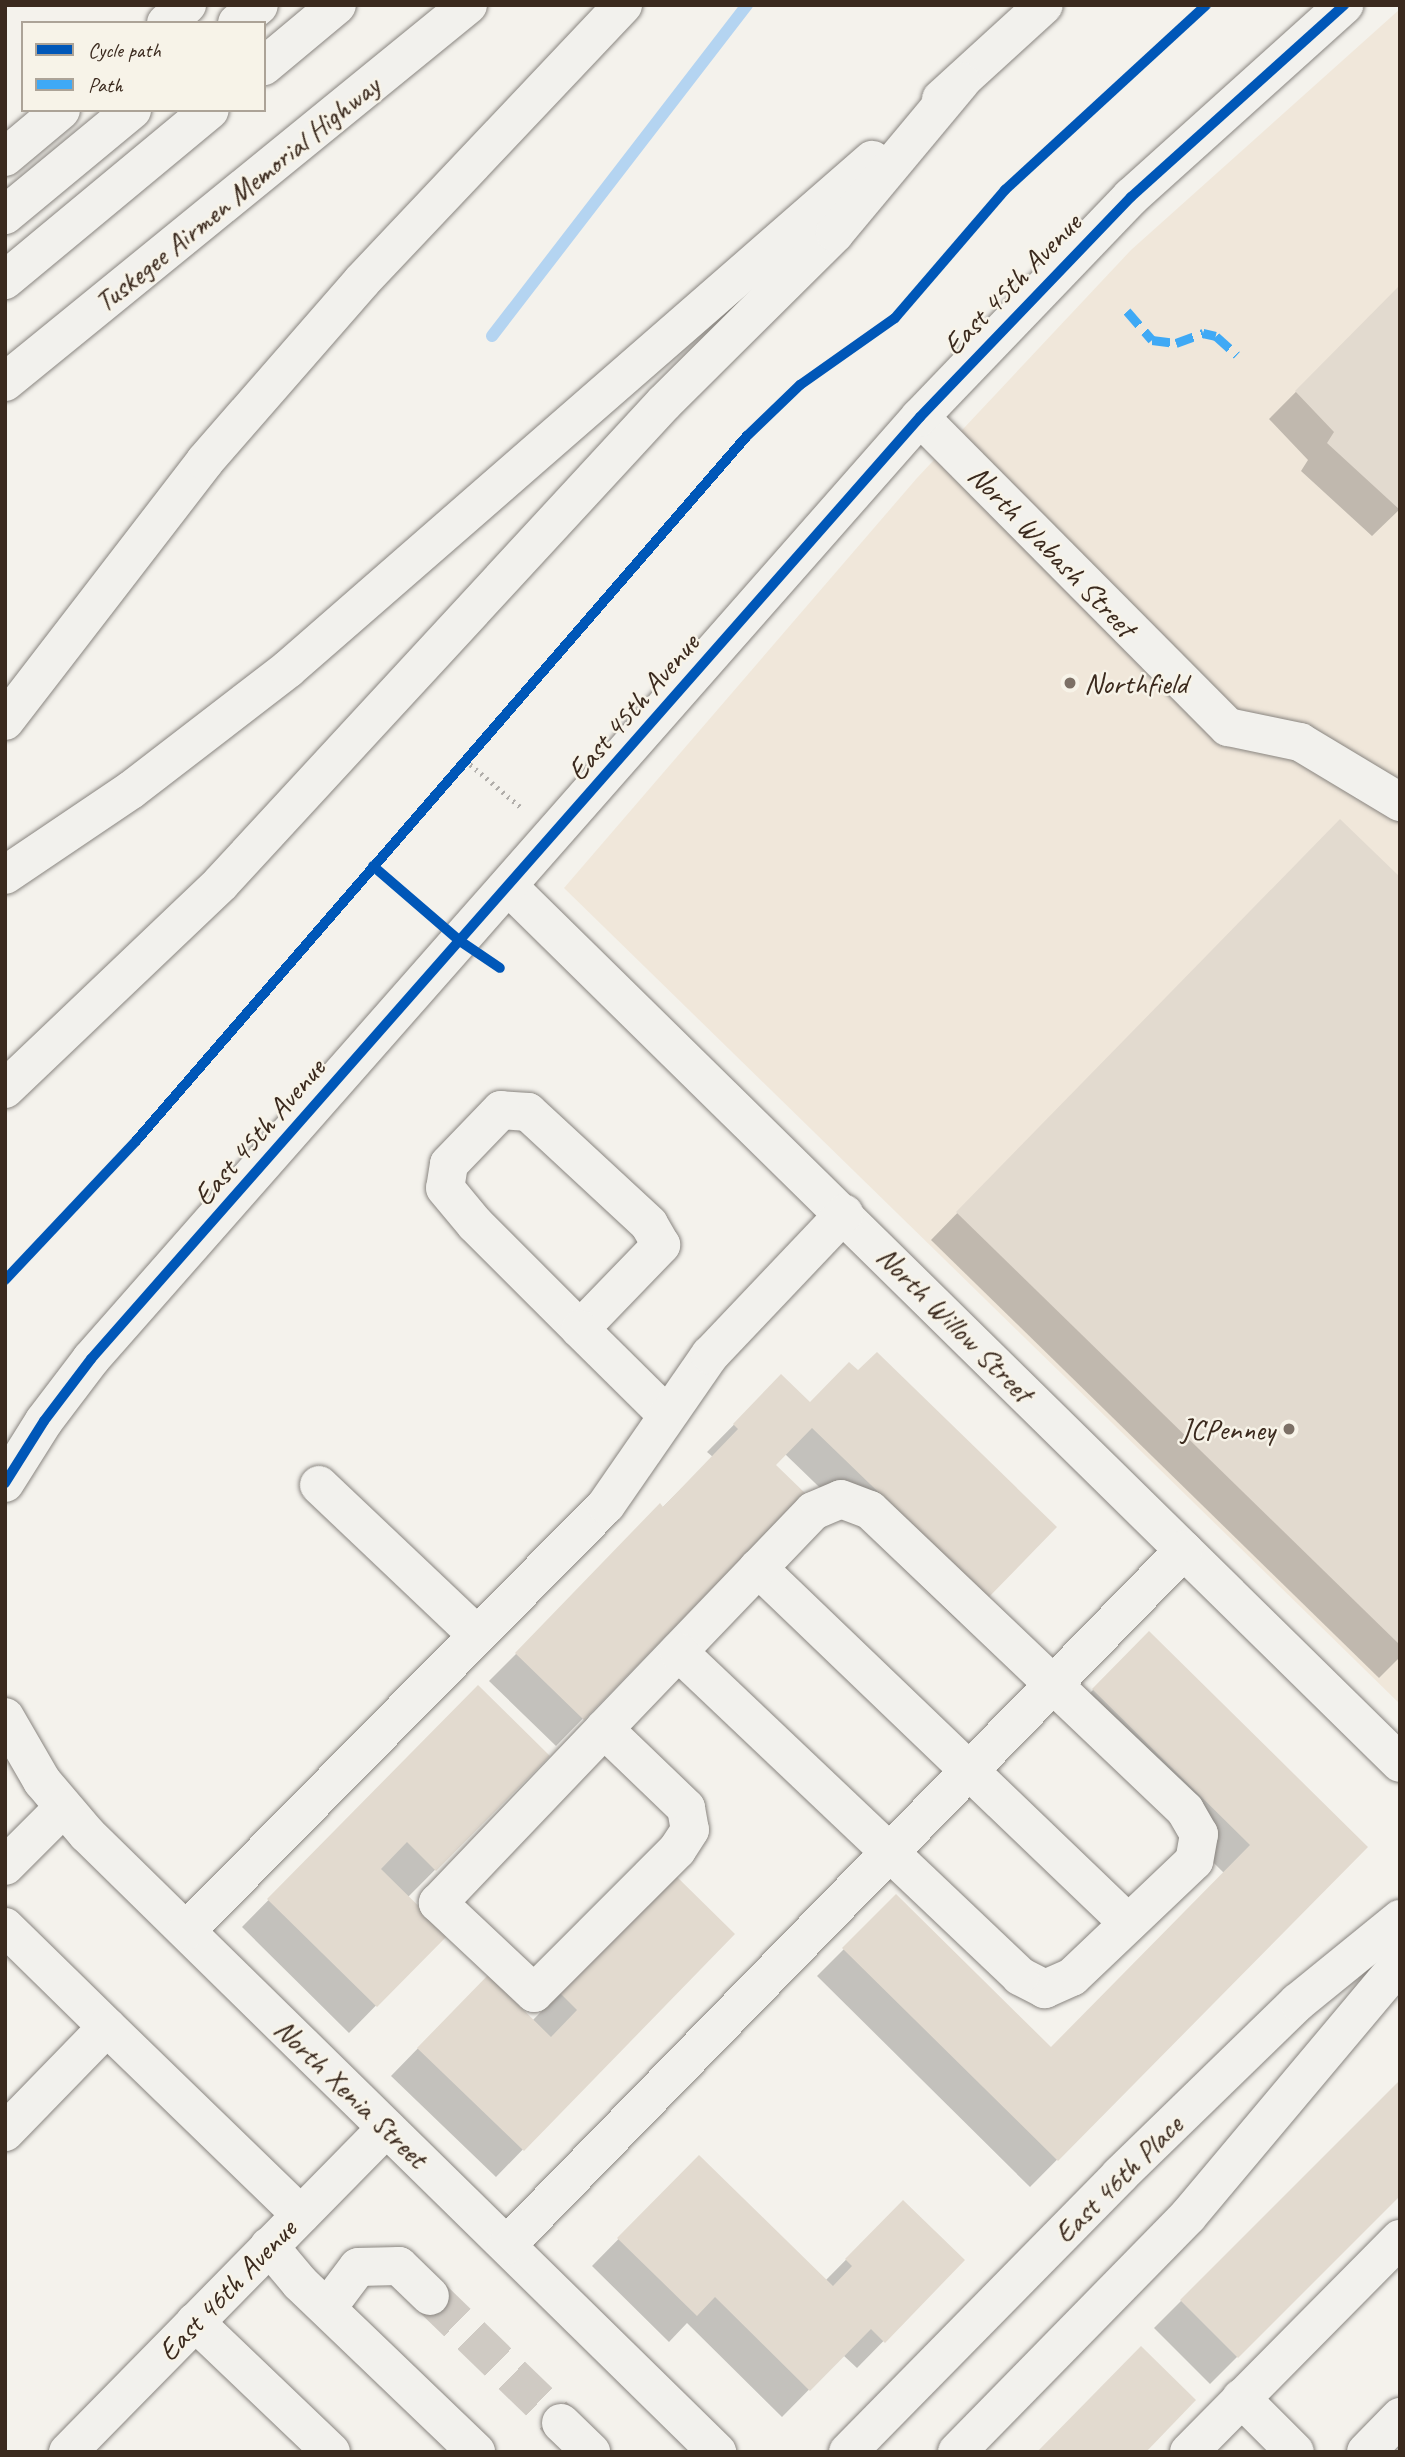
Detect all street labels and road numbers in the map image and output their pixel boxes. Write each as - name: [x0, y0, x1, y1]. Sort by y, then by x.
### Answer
- street label: Tuskegee Airmen Memorial Highway: [87, 68, 387, 320]
- street label: East 45th Avenue: [935, 206, 1089, 362]
- street label: North Wabash Street: [960, 457, 1144, 645]
- street label: East 45th Avenue: [559, 626, 707, 788]
- street label: East 45th Avenue: [185, 1051, 333, 1213]
- street label: North Willow Street: [869, 1238, 1041, 1410]
- street label: North Xenia Street: [267, 2011, 435, 2175]
- street label: East 46th Place: [1046, 2107, 1190, 2251]
- street label: East 46th Avenue: [150, 2212, 304, 2368]

